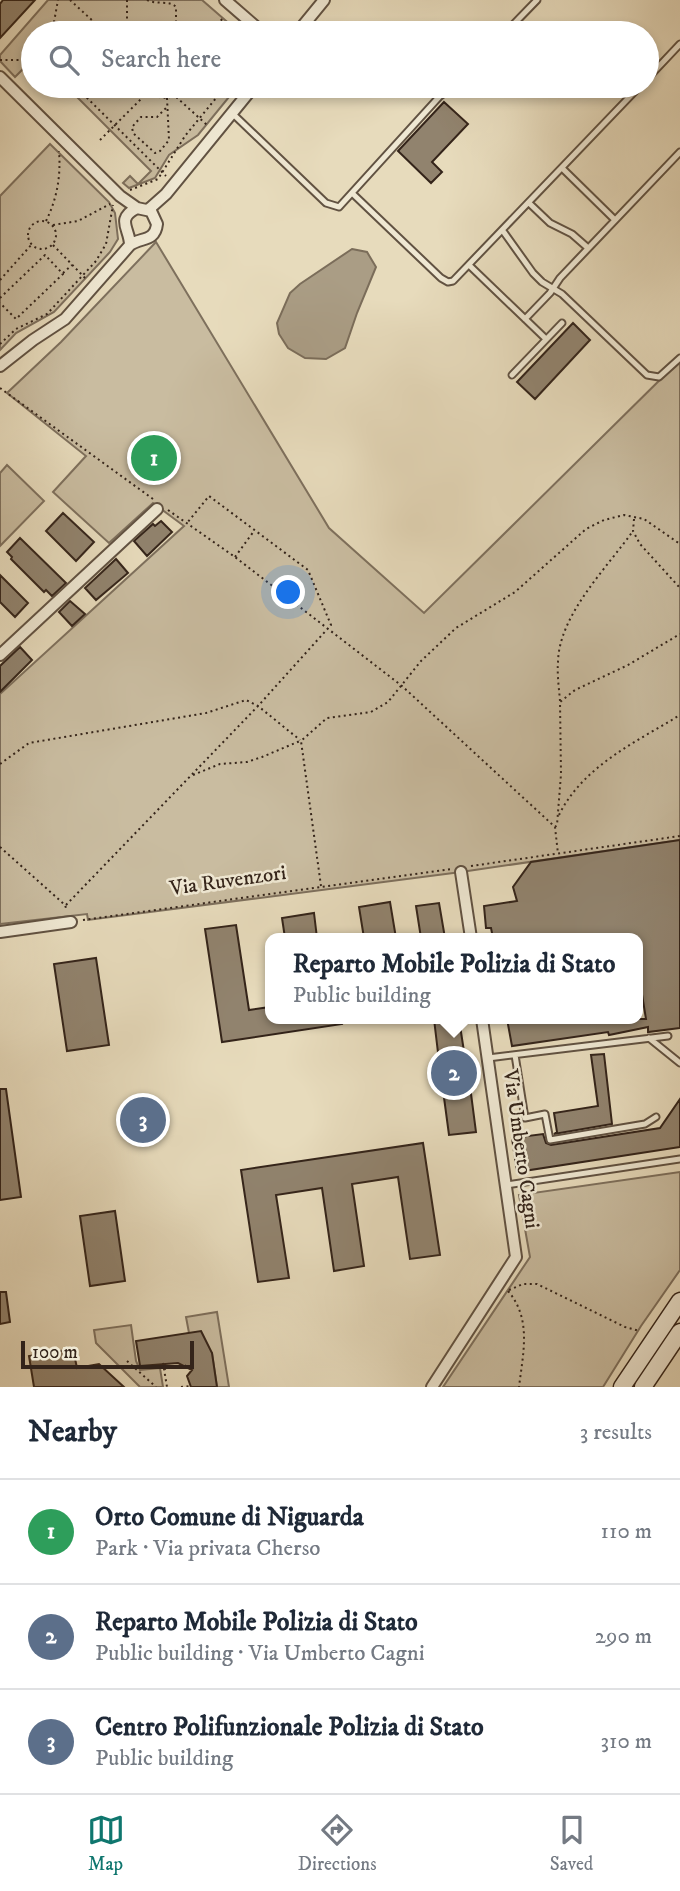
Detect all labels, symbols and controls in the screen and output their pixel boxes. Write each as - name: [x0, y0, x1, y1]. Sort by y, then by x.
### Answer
- search box: [21, 21, 659, 98]
- icon: search: [45, 41, 83, 79]
- text: Search here: [101, 43, 221, 76]
- pin: 1: [131, 432, 177, 484]
- your location: [271, 575, 305, 609]
- street label: Via Ruvenzori: [167, 860, 288, 902]
- popup: [265, 933, 643, 1024]
- text: Reparto Mobile Polizia di Stato: [293, 948, 615, 981]
- text: Public building: [293, 981, 431, 1010]
- pin: 2: [431, 1047, 477, 1099]
- street label: Via Umberto Cagni: [497, 1067, 545, 1230]
- pin: 3: [120, 1094, 166, 1146]
- scale bar: [21, 1338, 194, 1370]
- text: 100 m: [32, 1341, 78, 1364]
- text: Nearby: [28, 1414, 117, 1451]
- text: 3 results: [580, 1418, 652, 1447]
- text: Orto Comune di Niguarda: [95, 1501, 364, 1534]
- text: 1: [47, 1517, 55, 1546]
- text: 110 m: [601, 1517, 652, 1546]
- text: Park · Via privata Cherso: [95, 1534, 321, 1563]
- text: Reparto Mobile Polizia di Stato: [95, 1606, 418, 1639]
- text: 2: [45, 1622, 57, 1651]
- text: 290 m: [595, 1622, 652, 1651]
- text: Public building · Via Umberto Cagni: [95, 1639, 425, 1668]
- text: Centro Polifunzionale Polizia di Stato: [95, 1711, 484, 1744]
- text: 3: [47, 1727, 55, 1756]
- text: 310 m: [600, 1727, 652, 1756]
- text: Public building: [95, 1744, 233, 1773]
- tab: Map: [87, 1811, 125, 1876]
- tab: Directions: [298, 1811, 377, 1876]
- tab: Saved: [550, 1811, 593, 1876]

